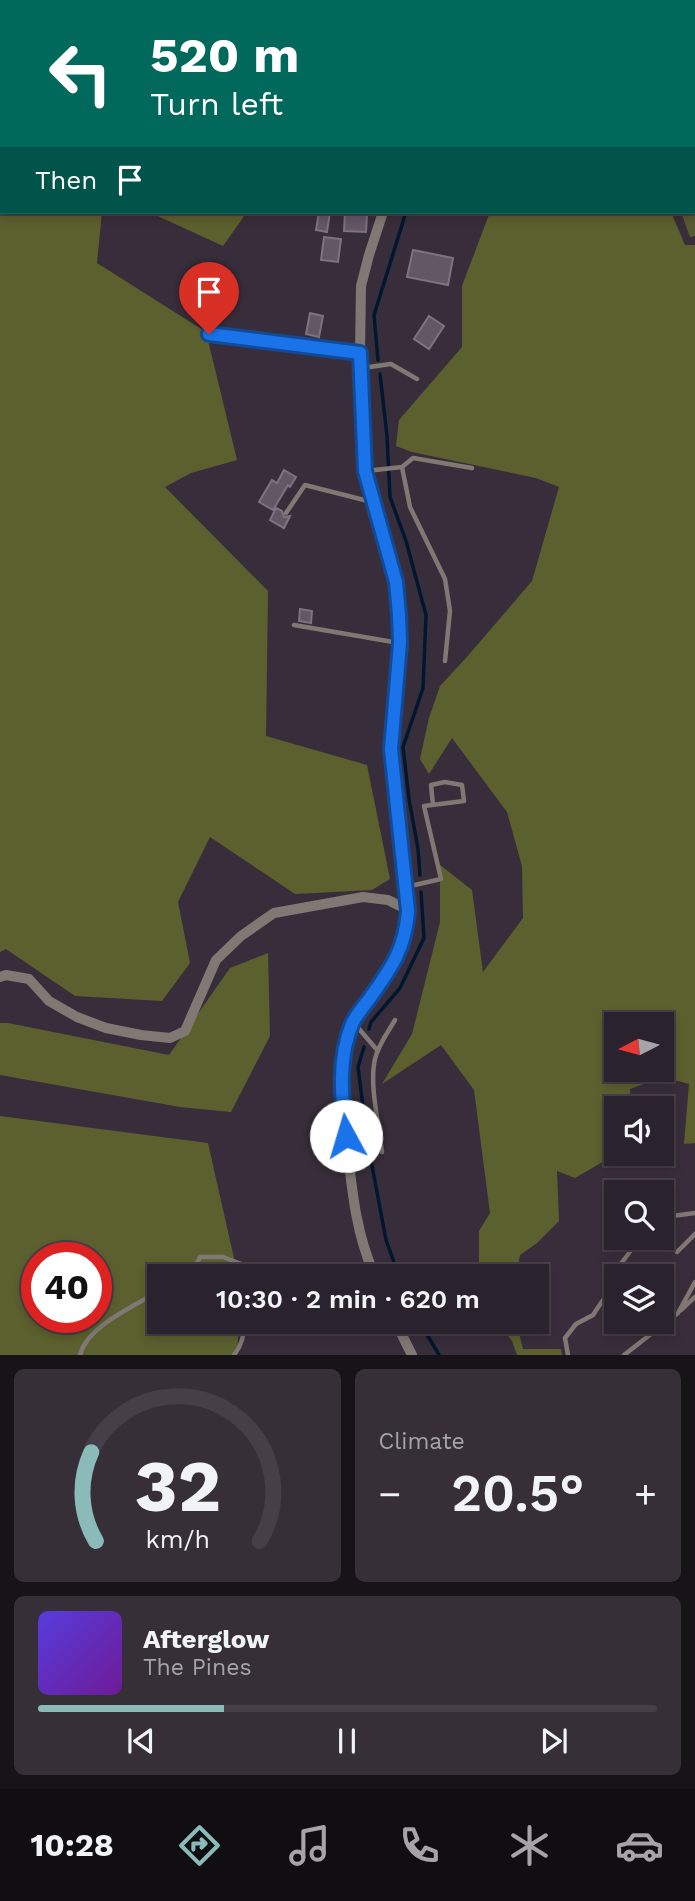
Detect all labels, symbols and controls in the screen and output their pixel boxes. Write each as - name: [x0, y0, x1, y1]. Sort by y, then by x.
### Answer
- text: 520 m: [150, 26, 299, 84]
- icon: left: [35, 28, 126, 119]
- text: Turn left: [150, 85, 283, 123]
- icon: arrive: [111, 161, 149, 199]
- text: Then: [35, 165, 97, 195]
- pin: [179, 262, 239, 334]
- icon: arrive: [190, 273, 228, 311]
- north arrow: [604, 1012, 674, 1082]
- map controls: [604, 1012, 674, 1334]
- button: sound: [604, 1096, 674, 1166]
- position arrow: [309, 1099, 383, 1173]
- button: search: [604, 1180, 674, 1250]
- speed limit sign: 40: [21, 1242, 112, 1333]
- button: layers: [604, 1264, 674, 1334]
- text: 10:30 · 2 min · 620 m: [216, 1284, 480, 1314]
- text: Climate: [379, 1428, 465, 1455]
- text: 32: [134, 1444, 221, 1530]
- text: 20.5°: [451, 1463, 584, 1524]
- text: −: [379, 1472, 401, 1516]
- text: +: [634, 1472, 657, 1516]
- text: km/h: [145, 1525, 209, 1554]
- text: Afterglow: [143, 1624, 269, 1654]
- text: The Pines: [143, 1654, 252, 1681]
- icon: previous: [122, 1722, 160, 1760]
- icon: pause: [328, 1722, 366, 1760]
- icon: next: [535, 1722, 573, 1760]
- icon: directions: [175, 1821, 224, 1870]
- icon: music: [285, 1821, 334, 1870]
- icon: phone: [395, 1821, 444, 1870]
- icon: climate: [505, 1821, 554, 1870]
- icon: car: [615, 1821, 664, 1870]
- text: 10:28: [31, 1826, 114, 1864]

